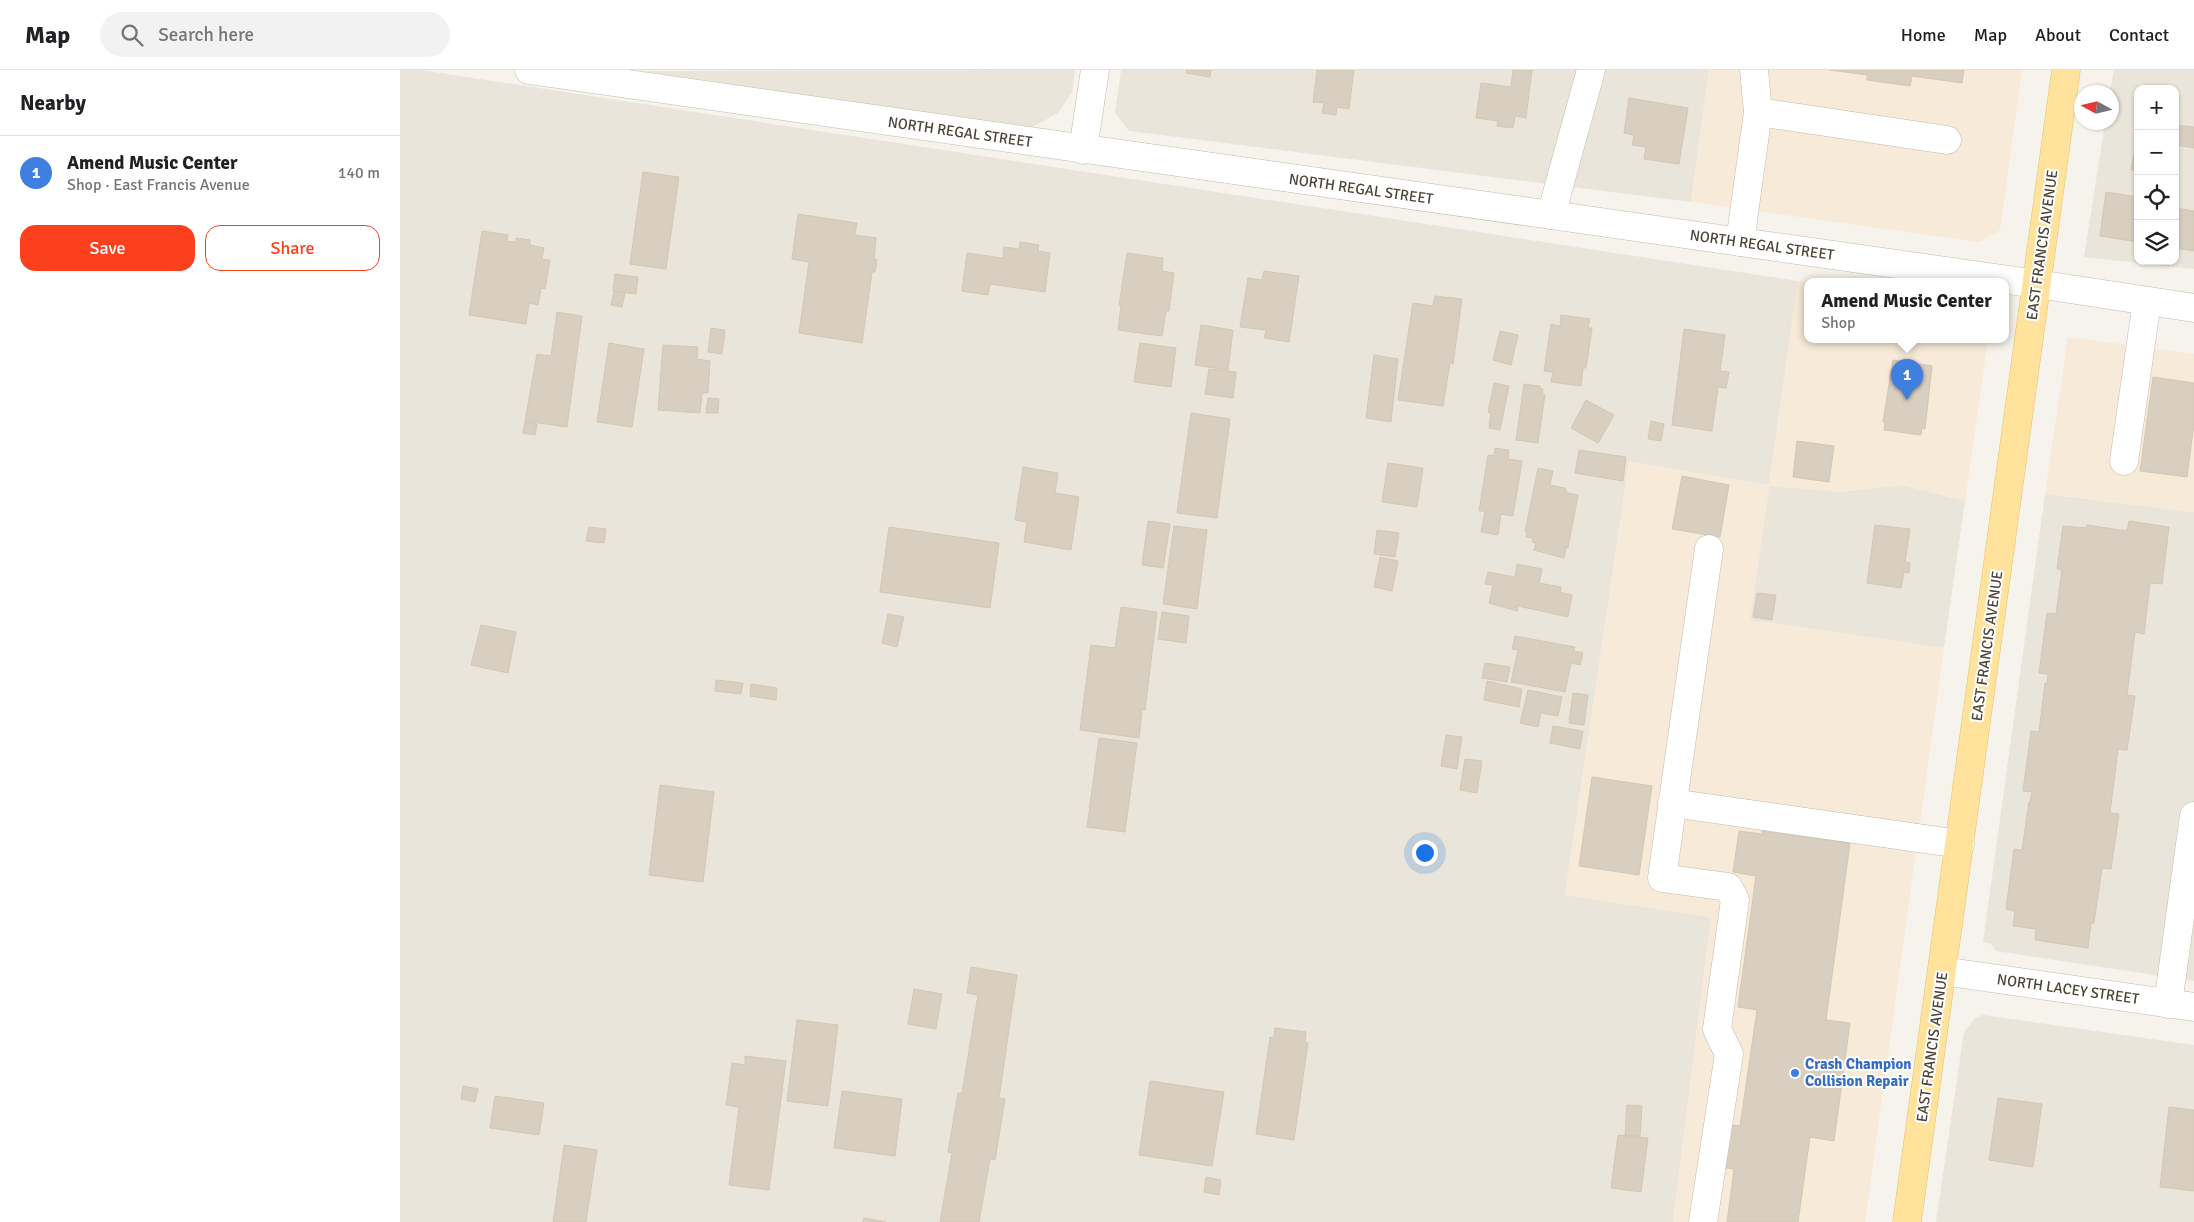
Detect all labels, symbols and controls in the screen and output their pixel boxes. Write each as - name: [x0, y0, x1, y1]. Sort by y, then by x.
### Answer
- search box: [100, 12, 450, 57]
- text: Map: [25, 20, 70, 50]
- icon: search: [118, 21, 146, 49]
- text: Search here: [158, 23, 254, 47]
- text: Home: [1901, 24, 1946, 46]
- text: Map: [1974, 24, 2007, 46]
- text: About: [2035, 24, 2081, 46]
- text: Contact: [2109, 24, 2169, 46]
- north arrow: [2074, 85, 2119, 130]
- map controls: [2134, 85, 2179, 265]
- button: +: [2134, 85, 2179, 130]
- text: Nearby: [20, 90, 86, 116]
- street label: NORTH REGAL STREET: [887, 113, 1034, 151]
- button: −: [2134, 130, 2179, 175]
- text: Amend Music Center: [67, 151, 238, 175]
- text: 1: [32, 163, 40, 183]
- text: 140 m: [338, 163, 380, 183]
- street label: EAST FRANCIS AVENUE: [2023, 169, 2061, 321]
- street label: NORTH REGAL STREET: [1288, 170, 1435, 208]
- text: Shop · East Francis Avenue: [67, 175, 250, 195]
- button: locate: [2134, 175, 2179, 220]
- button: layers: [2134, 220, 2179, 265]
- button: Save: [20, 225, 195, 271]
- button: Share: [205, 225, 380, 271]
- street label: NORTH REGAL STREET: [1689, 226, 1836, 264]
- popup: [1804, 278, 2009, 343]
- text: Amend Music Center: [1821, 289, 1992, 313]
- text: Shop: [1821, 313, 1856, 333]
- pin: 1: [1891, 359, 1923, 400]
- street label: EAST FRANCIS AVENUE: [1968, 570, 2006, 722]
- your location: [1412, 840, 1438, 866]
- street label: NORTH LACEY STREET: [1996, 970, 2141, 1008]
- street label: EAST FRANCIS AVENUE: [1913, 971, 1951, 1123]
- place label: Crash Champion Collision Repair: [1805, 1055, 1911, 1090]
- marker: Crash Champion Collision Repair: [1789, 1067, 1801, 1079]

